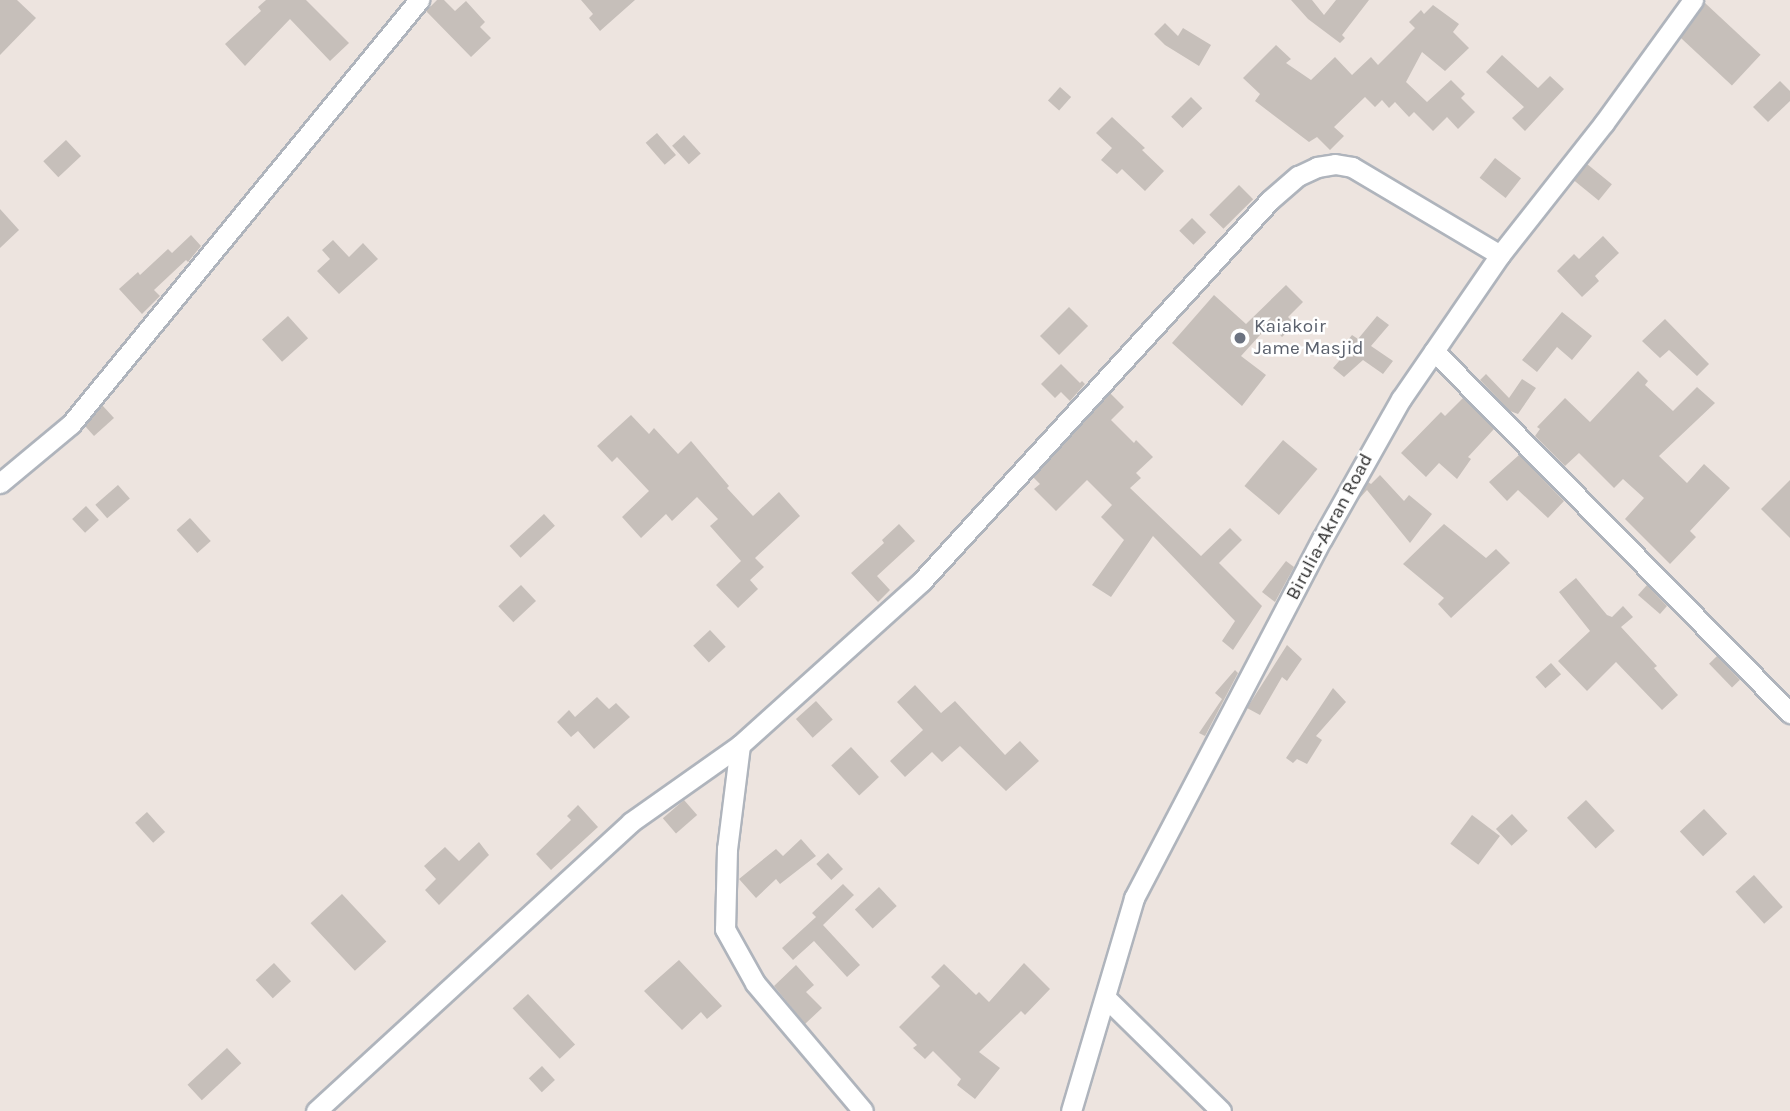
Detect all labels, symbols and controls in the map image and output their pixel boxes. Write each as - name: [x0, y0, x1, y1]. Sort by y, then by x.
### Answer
- place label: Kaiakoir Jame Masjid: [1254, 316, 1364, 360]
- marker: Kaiakoir Jame Masjid: [1232, 330, 1248, 346]
- street label: Birulia-Akran Road: [1282, 450, 1378, 604]

